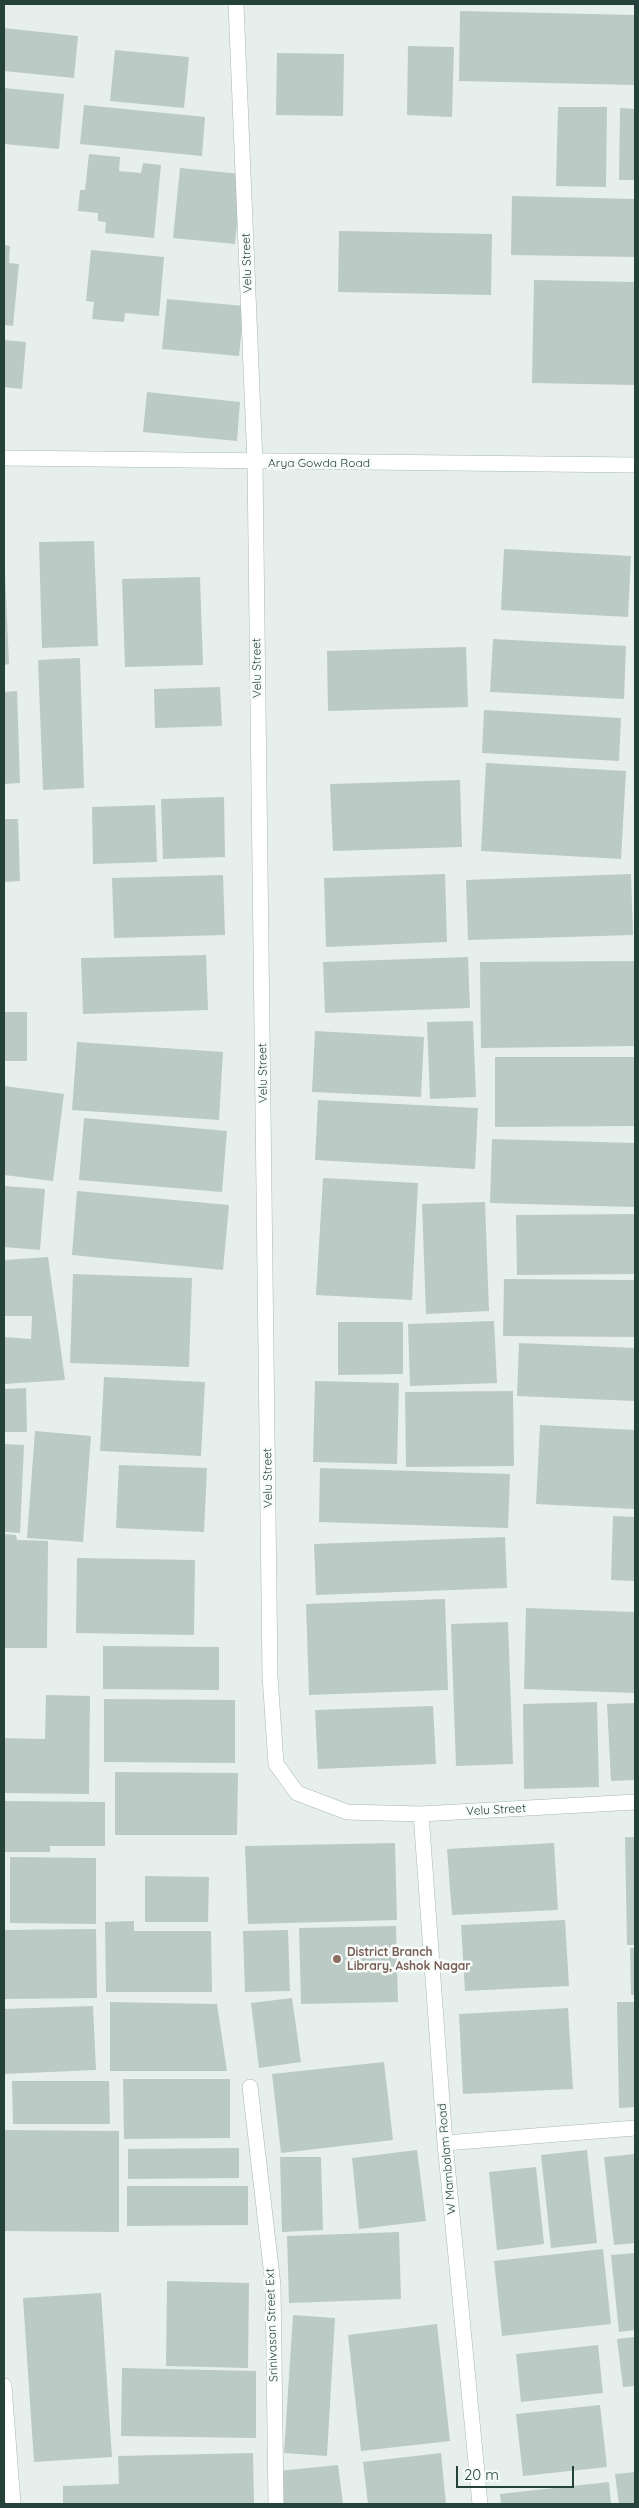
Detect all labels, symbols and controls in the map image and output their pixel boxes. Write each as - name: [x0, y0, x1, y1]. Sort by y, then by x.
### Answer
- street label: Velu Street: [239, 233, 255, 293]
- street label: Arya Gowda Road: [268, 456, 370, 470]
- street label: Velu Street: [249, 638, 265, 698]
- street label: Velu Street: [255, 1043, 271, 1103]
- street label: Velu Street: [260, 1448, 276, 1508]
- street label: Velu Street: [466, 1801, 526, 1819]
- place label: District Branch Library, Ashok Nagar: [347, 1945, 470, 1973]
- marker: District Branch Library, Ashok Nagar: [331, 1953, 343, 1965]
- street label: W Mambalam Road: [435, 2103, 459, 2215]
- street label: Srinivasan Street Ext: [263, 2268, 281, 2382]
- scale bar: [459, 2456, 576, 2488]
- text: 20 m: [464, 2465, 499, 2484]

